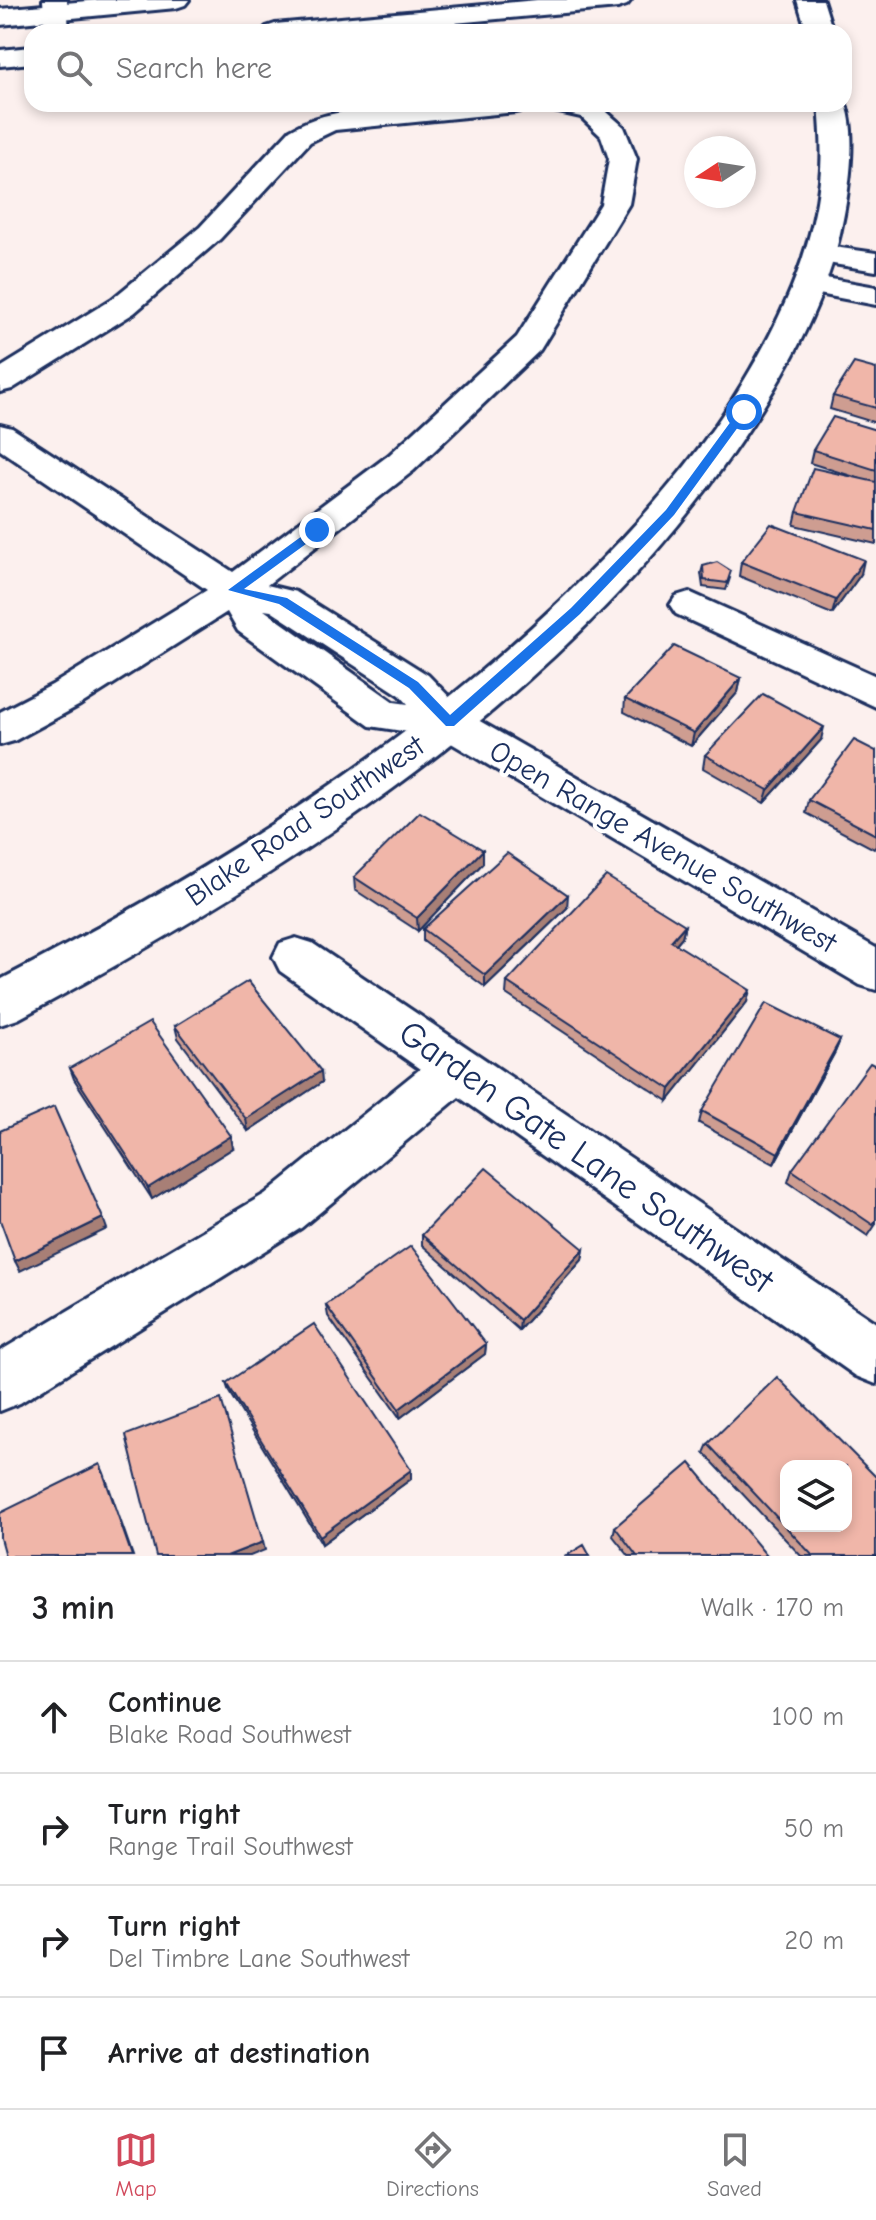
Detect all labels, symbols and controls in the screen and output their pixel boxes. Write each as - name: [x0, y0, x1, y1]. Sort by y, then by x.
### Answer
- search box: [24, 24, 852, 112]
- icon: search: [52, 46, 96, 90]
- text: Search here: [116, 51, 272, 86]
- north arrow: [684, 136, 756, 208]
- route start: [726, 394, 762, 430]
- route end: [299, 512, 335, 548]
- street label: Blake Road Southwest: [179, 727, 432, 914]
- street label: Open Range Avenue Southwest: [483, 733, 844, 962]
- street label: Garden Gate Lane Southwest: [391, 1012, 782, 1303]
- map controls: [780, 1460, 852, 1532]
- button: layers: [780, 1460, 852, 1532]
- text: 3 min: [32, 1588, 115, 1628]
- text: Walk · 170 m: [701, 1593, 844, 1623]
- text: Continue: [108, 1685, 222, 1720]
- icon: ahead: [32, 1695, 76, 1739]
- text: 100 m: [772, 1702, 844, 1732]
- text: Blake Road Southwest: [108, 1720, 351, 1750]
- text: Turn right: [108, 1797, 240, 1832]
- icon: right: [32, 1807, 76, 1851]
- text: 50 m: [784, 1814, 844, 1844]
- text: Range Trail Southwest: [108, 1832, 353, 1862]
- text: Turn right: [108, 1909, 240, 1944]
- icon: right: [32, 1919, 76, 1963]
- text: 20 m: [784, 1926, 844, 1956]
- text: Del Timbre Lane Southwest: [108, 1944, 409, 1974]
- icon: arrive: [32, 2031, 76, 2075]
- text: Arrive at destination: [108, 2036, 370, 2071]
- tab: Map: [114, 2128, 158, 2202]
- tab: Directions: [386, 2128, 479, 2202]
- tab: Saved: [707, 2128, 762, 2202]

